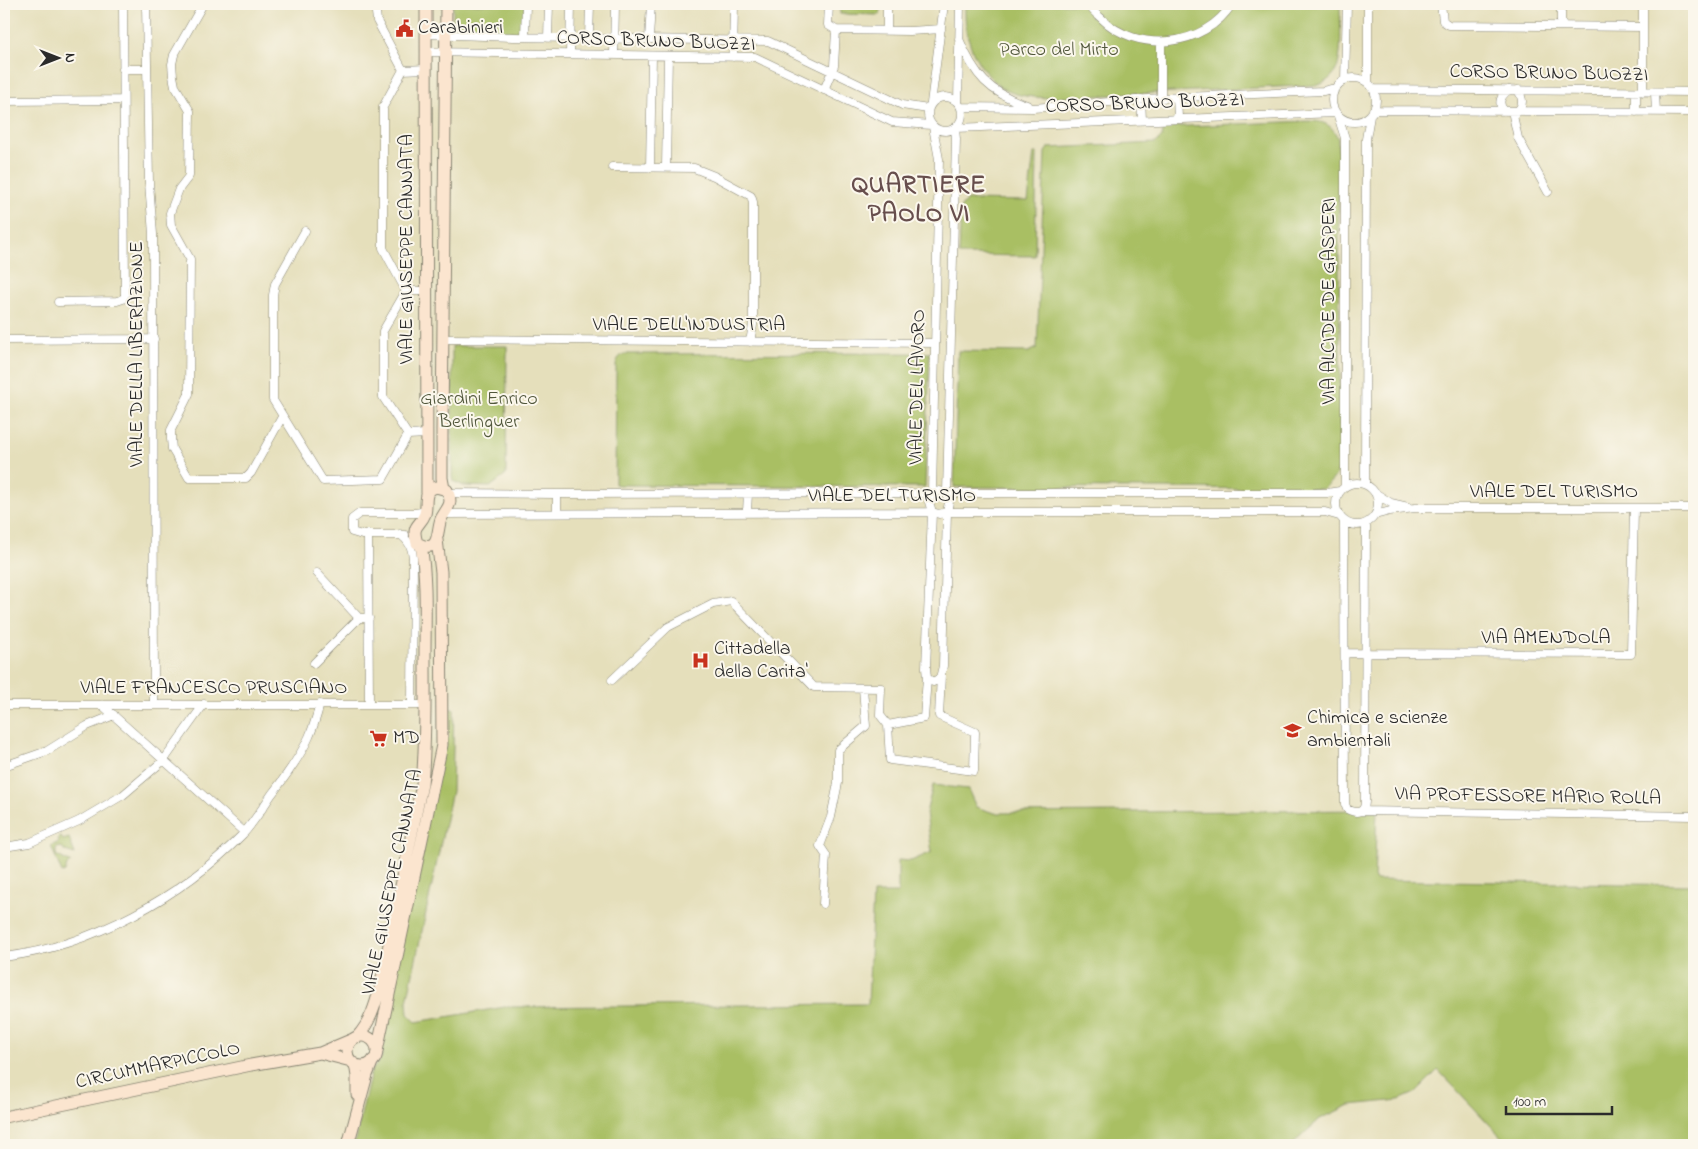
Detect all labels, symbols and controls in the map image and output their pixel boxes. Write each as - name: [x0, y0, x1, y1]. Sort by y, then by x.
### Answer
- place label: Carabinieri: [418, 14, 503, 43]
- public building icon: Carabinieri: [394, 18, 414, 38]
- street label: CORSO BRUNO BUOZZI: [556, 24, 756, 60]
- north arrow: [32, 32, 82, 82]
- park label: Parco del Mirto: [999, 36, 1119, 65]
- text: N: [59, 53, 80, 63]
- street label: CORSO BRUNO BUOZZI: [1449, 58, 1649, 90]
- street label: CORSO BRUNO BUOZZI: [1045, 86, 1245, 122]
- street label: VIALE GIUSEPPE CANNATA: [393, 134, 422, 365]
- district label: QUARTIERE PAOLO VI: [852, 168, 986, 233]
- street label: VIA ALCIDE DE GASPERI: [1315, 198, 1344, 405]
- street label: VIALE DELLA LIBERAZIONE: [123, 241, 152, 468]
- street label: VIALE DEL LAVORO: [902, 309, 934, 466]
- street label: VIALE DELL'INDUSTRIA: [592, 311, 785, 340]
- park label: Giardini Enrico Berlinguer: [420, 385, 538, 438]
- street label: VIALE DEL TURISMO: [1469, 478, 1638, 507]
- street label: VIALE DEL TURISMO: [807, 482, 976, 511]
- street label: VIA AMENDOLA: [1480, 624, 1611, 653]
- place label: Cittadella della Carita': [714, 635, 808, 687]
- hospital icon: Cittadella della Carita': [690, 651, 710, 671]
- street label: VIALE FRANCESCO PRUSCIANO: [80, 674, 347, 703]
- place label: Chimica e scienze ambientali: [1307, 704, 1448, 756]
- school or university icon: Chimica e scienze ambientali: [1283, 720, 1303, 740]
- place label: MD: [393, 724, 420, 753]
- supermarket icon: MD: [369, 728, 389, 748]
- street label: VIALE GIUSEPPE CANNATA: [355, 766, 431, 999]
- street label: VIA PROFESSORE MARIO ROLLA: [1393, 780, 1662, 814]
- street label: CIRCUMMARPICCOLO: [73, 1034, 243, 1098]
- scale bar: [1506, 1084, 1612, 1116]
- text: 100 m: [1513, 1091, 1546, 1113]

